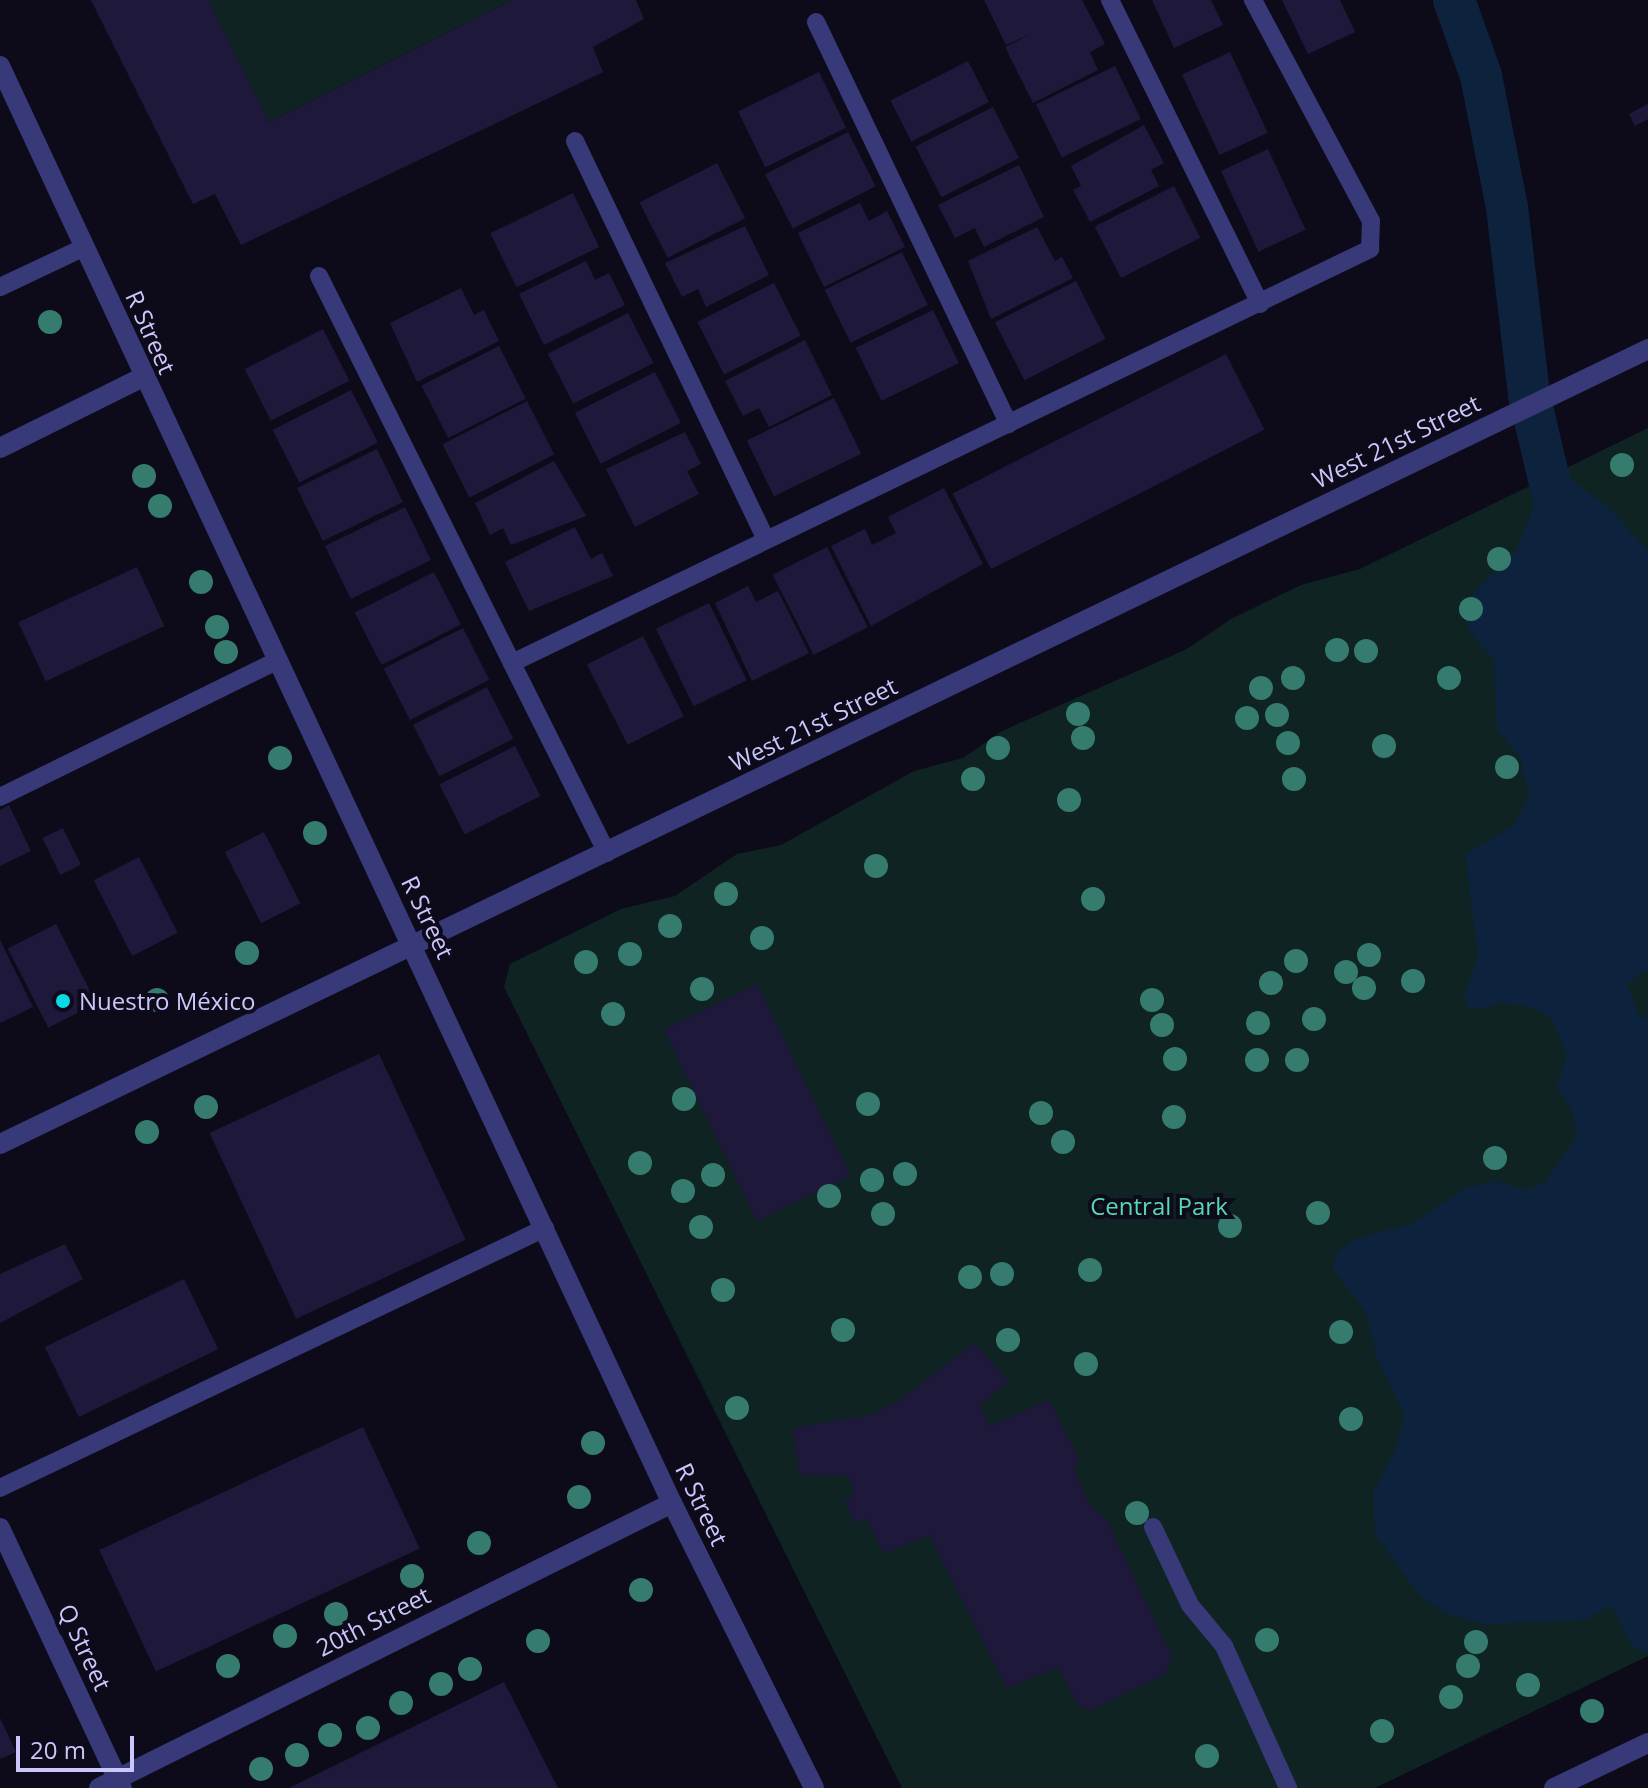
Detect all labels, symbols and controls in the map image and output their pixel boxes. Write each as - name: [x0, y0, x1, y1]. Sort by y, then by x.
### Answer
- street label: R Street: [120, 286, 182, 378]
- street label: West 21st Street: [1308, 388, 1484, 494]
- street label: West 21st Street: [725, 671, 901, 777]
- street label: R Street: [396, 871, 460, 963]
- place label: Nuestro México: [79, 987, 255, 1015]
- marker: Nuestro México: [54, 992, 72, 1010]
- park label: Central Park: [1090, 1192, 1228, 1220]
- street label: R Street: [670, 1458, 734, 1550]
- street label: 20th Street: [311, 1580, 435, 1662]
- street label: Q Street: [53, 1599, 117, 1695]
- scale bar: [20, 1720, 138, 1770]
- text: 20 m: [30, 1733, 86, 1766]

